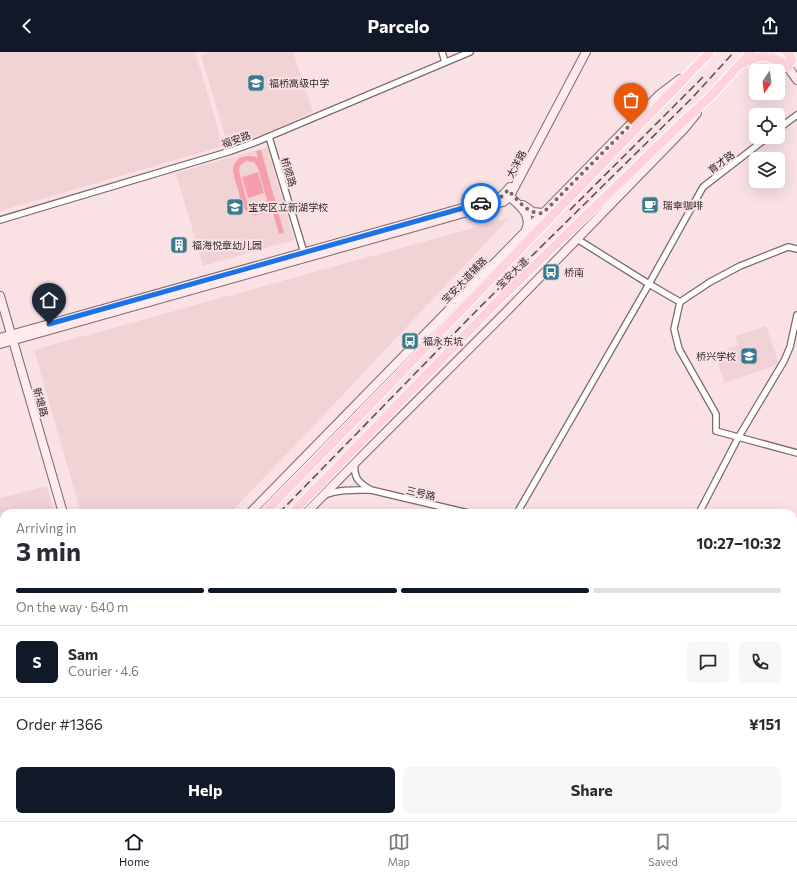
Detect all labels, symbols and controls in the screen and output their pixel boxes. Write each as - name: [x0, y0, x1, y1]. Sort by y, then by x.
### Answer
- icon: back: [16, 15, 38, 37]
- text: Parcelo: [367, 15, 430, 37]
- icon: share: [759, 15, 781, 37]
- north arrow: [749, 64, 785, 100]
- map controls: [749, 64, 785, 188]
- school or university icon: 福桥高级中学: [246, 73, 266, 93]
- place label: 福桥高级中学: [269, 77, 329, 89]
- pin: [614, 83, 648, 124]
- icon: bag: [620, 89, 642, 111]
- button: locate: [749, 108, 785, 144]
- street label: 福安路: [220, 128, 252, 150]
- street label: 大洋路: [504, 148, 528, 180]
- street label: 育才路: [705, 148, 737, 176]
- button: layers: [749, 152, 785, 188]
- street label: 桥顺路: [279, 156, 299, 188]
- courier: [461, 183, 501, 223]
- icon: car: [470, 192, 492, 214]
- cafe icon: 瑞幸咖啡: [640, 195, 660, 215]
- school or university icon: 宝安区立新湖学校: [225, 197, 245, 217]
- place label: 瑞幸咖啡: [663, 199, 703, 211]
- place label: 宝安区立新湖学校: [248, 201, 328, 213]
- building icon: 福海悦章幼儿园: [169, 235, 189, 255]
- place label: 福海悦章幼儿园: [192, 239, 262, 251]
- street label: 宝安大道辅路: [439, 254, 489, 306]
- street label: 宝安大道: [493, 255, 531, 291]
- bus stop icon: 桥南: [541, 262, 561, 282]
- place label: 桥南: [564, 266, 584, 278]
- pin: [32, 283, 66, 324]
- icon: home: [38, 289, 60, 311]
- bus stop icon: 福永东坑: [400, 331, 420, 351]
- place label: 福永东坑: [423, 335, 463, 347]
- school or university icon: 桥兴学校: [739, 346, 759, 366]
- place label: 桥兴学校: [696, 350, 736, 362]
- street label: 新塘路: [31, 386, 51, 418]
- street label: 三号路: [405, 484, 437, 502]
- text: Arriving in: [16, 520, 76, 536]
- text: 10:27–10:32: [696, 534, 781, 552]
- text: 3 min: [16, 535, 81, 566]
- text: On the way · 640 m: [16, 599, 128, 615]
- button: chat: [687, 641, 729, 683]
- button: phone: [739, 641, 781, 683]
- text: Sam: [68, 645, 98, 663]
- text: S: [32, 653, 42, 671]
- text: Courier · 4.6: [68, 663, 139, 679]
- text: Order #1366: [16, 715, 103, 733]
- text: ¥151: [749, 715, 781, 733]
- button: Help: [16, 767, 395, 813]
- button: Share: [403, 767, 781, 813]
- tab: Home: [119, 831, 149, 868]
- tab: Map: [387, 831, 410, 868]
- tab: Saved: [648, 831, 678, 868]

